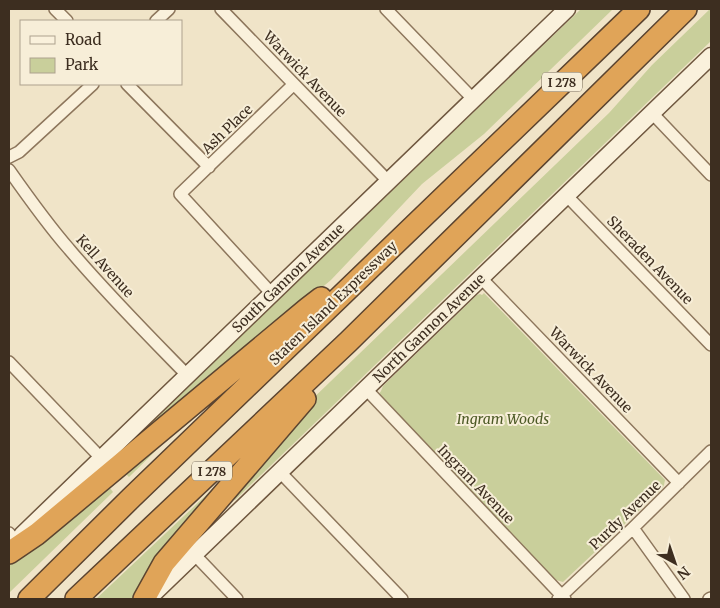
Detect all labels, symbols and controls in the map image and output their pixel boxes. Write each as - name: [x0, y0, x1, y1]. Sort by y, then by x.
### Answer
- legend: [20, 20, 182, 85]
- street label: Warwick Avenue: [259, 27, 350, 121]
- text: Road: [65, 30, 101, 49]
- text: Park: [65, 55, 99, 74]
- road number: I 278: [542, 72, 582, 91]
- street label: Ash Place: [197, 100, 256, 158]
- street label: Sheraden Avenue: [603, 212, 697, 308]
- street label: South Gannon Avenue: [228, 220, 348, 336]
- street label: Kell Avenue: [72, 231, 138, 301]
- street label: Staten Island Expressway: [265, 236, 401, 369]
- street label: North Gannon Avenue: [369, 270, 489, 386]
- street label: Warwick Avenue: [545, 323, 636, 417]
- park label: Ingram Woods: [457, 410, 549, 428]
- street label: Ingram Avenue: [434, 441, 518, 527]
- road number: I 278: [192, 462, 232, 481]
- street label: Purdy Avenue: [585, 476, 665, 554]
- north arrow: [650, 538, 700, 588]
- text: N: [673, 563, 693, 583]

